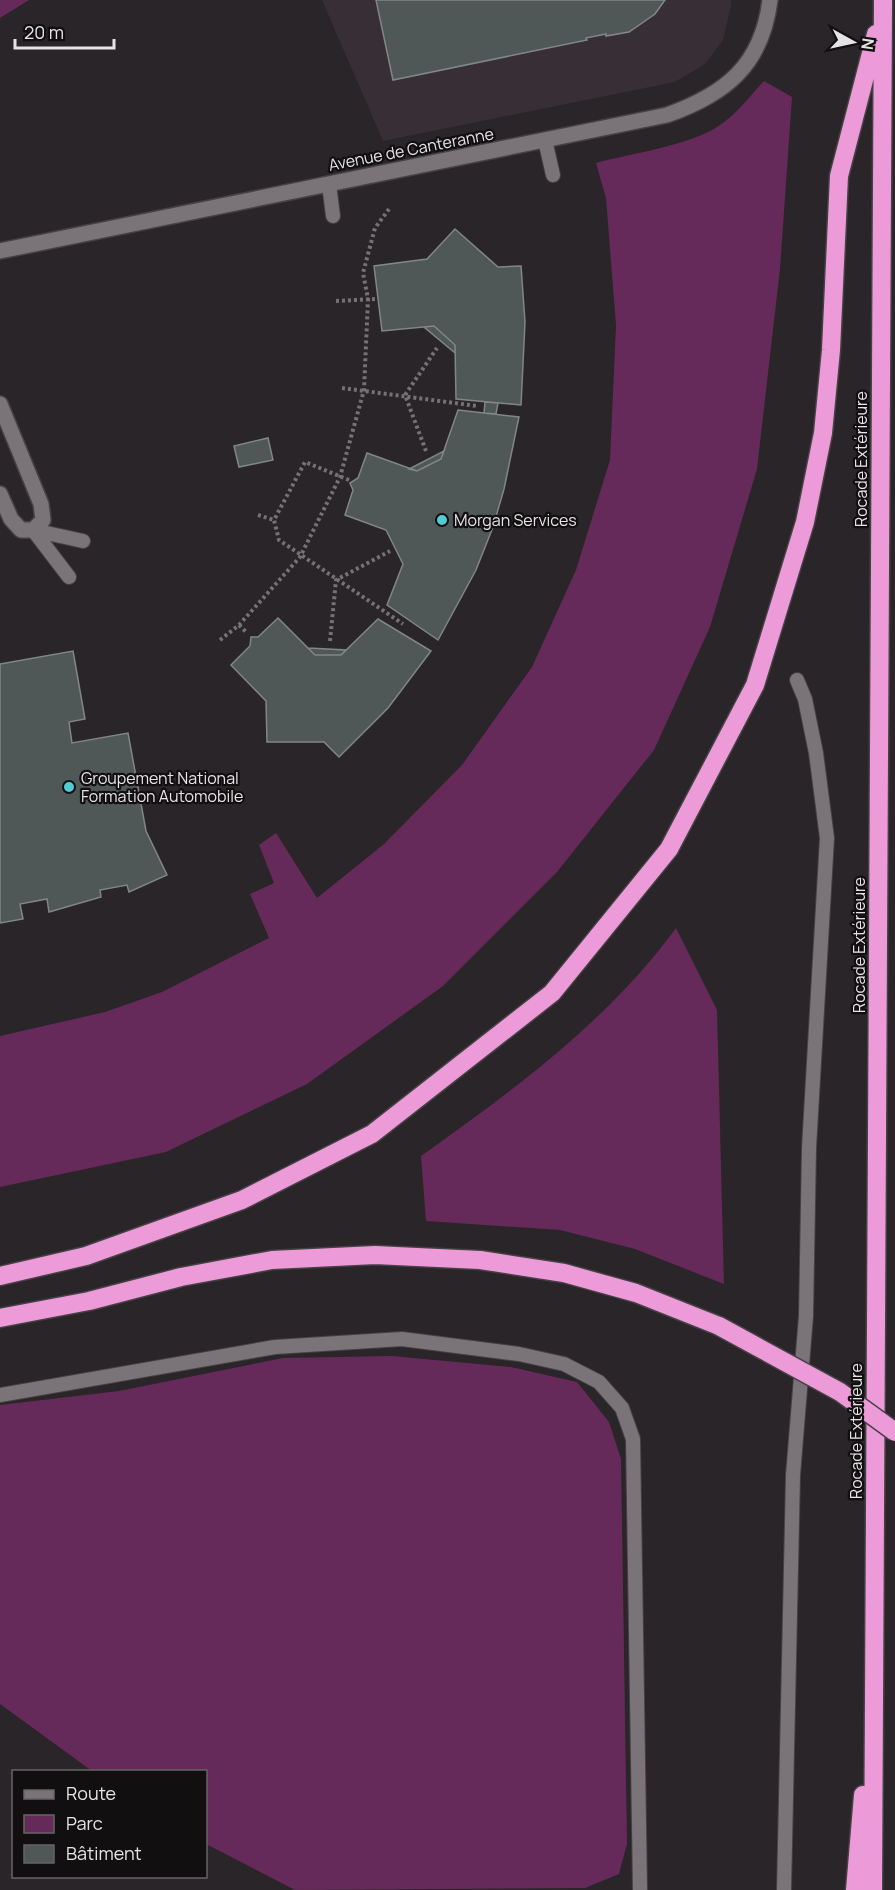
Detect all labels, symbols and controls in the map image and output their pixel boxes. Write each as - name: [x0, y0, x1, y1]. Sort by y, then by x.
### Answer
- scale bar: [15, 12, 114, 50]
- north arrow: [823, 12, 883, 72]
- text: 20 m: [24, 20, 64, 44]
- text: N: [856, 37, 880, 51]
- street label: Avenue de Canteranne: [326, 122, 496, 176]
- street label: Rocade Extérieure: [850, 391, 872, 527]
- place label: Morgan Services: [454, 509, 577, 531]
- marker: Morgan Services: [435, 513, 449, 527]
- place label: Groupement National Formation Automobile: [81, 767, 243, 807]
- marker: Groupement National Formation Automobile: [62, 780, 76, 794]
- street label: Rocade Extérieure: [848, 877, 870, 1013]
- street label: Rocade Extérieure: [845, 1363, 867, 1499]
- legend: [12, 1770, 207, 1878]
- text: Route: [66, 1781, 116, 1805]
- text: Parc: [66, 1811, 103, 1835]
- text: Bâtiment: [66, 1841, 142, 1865]

